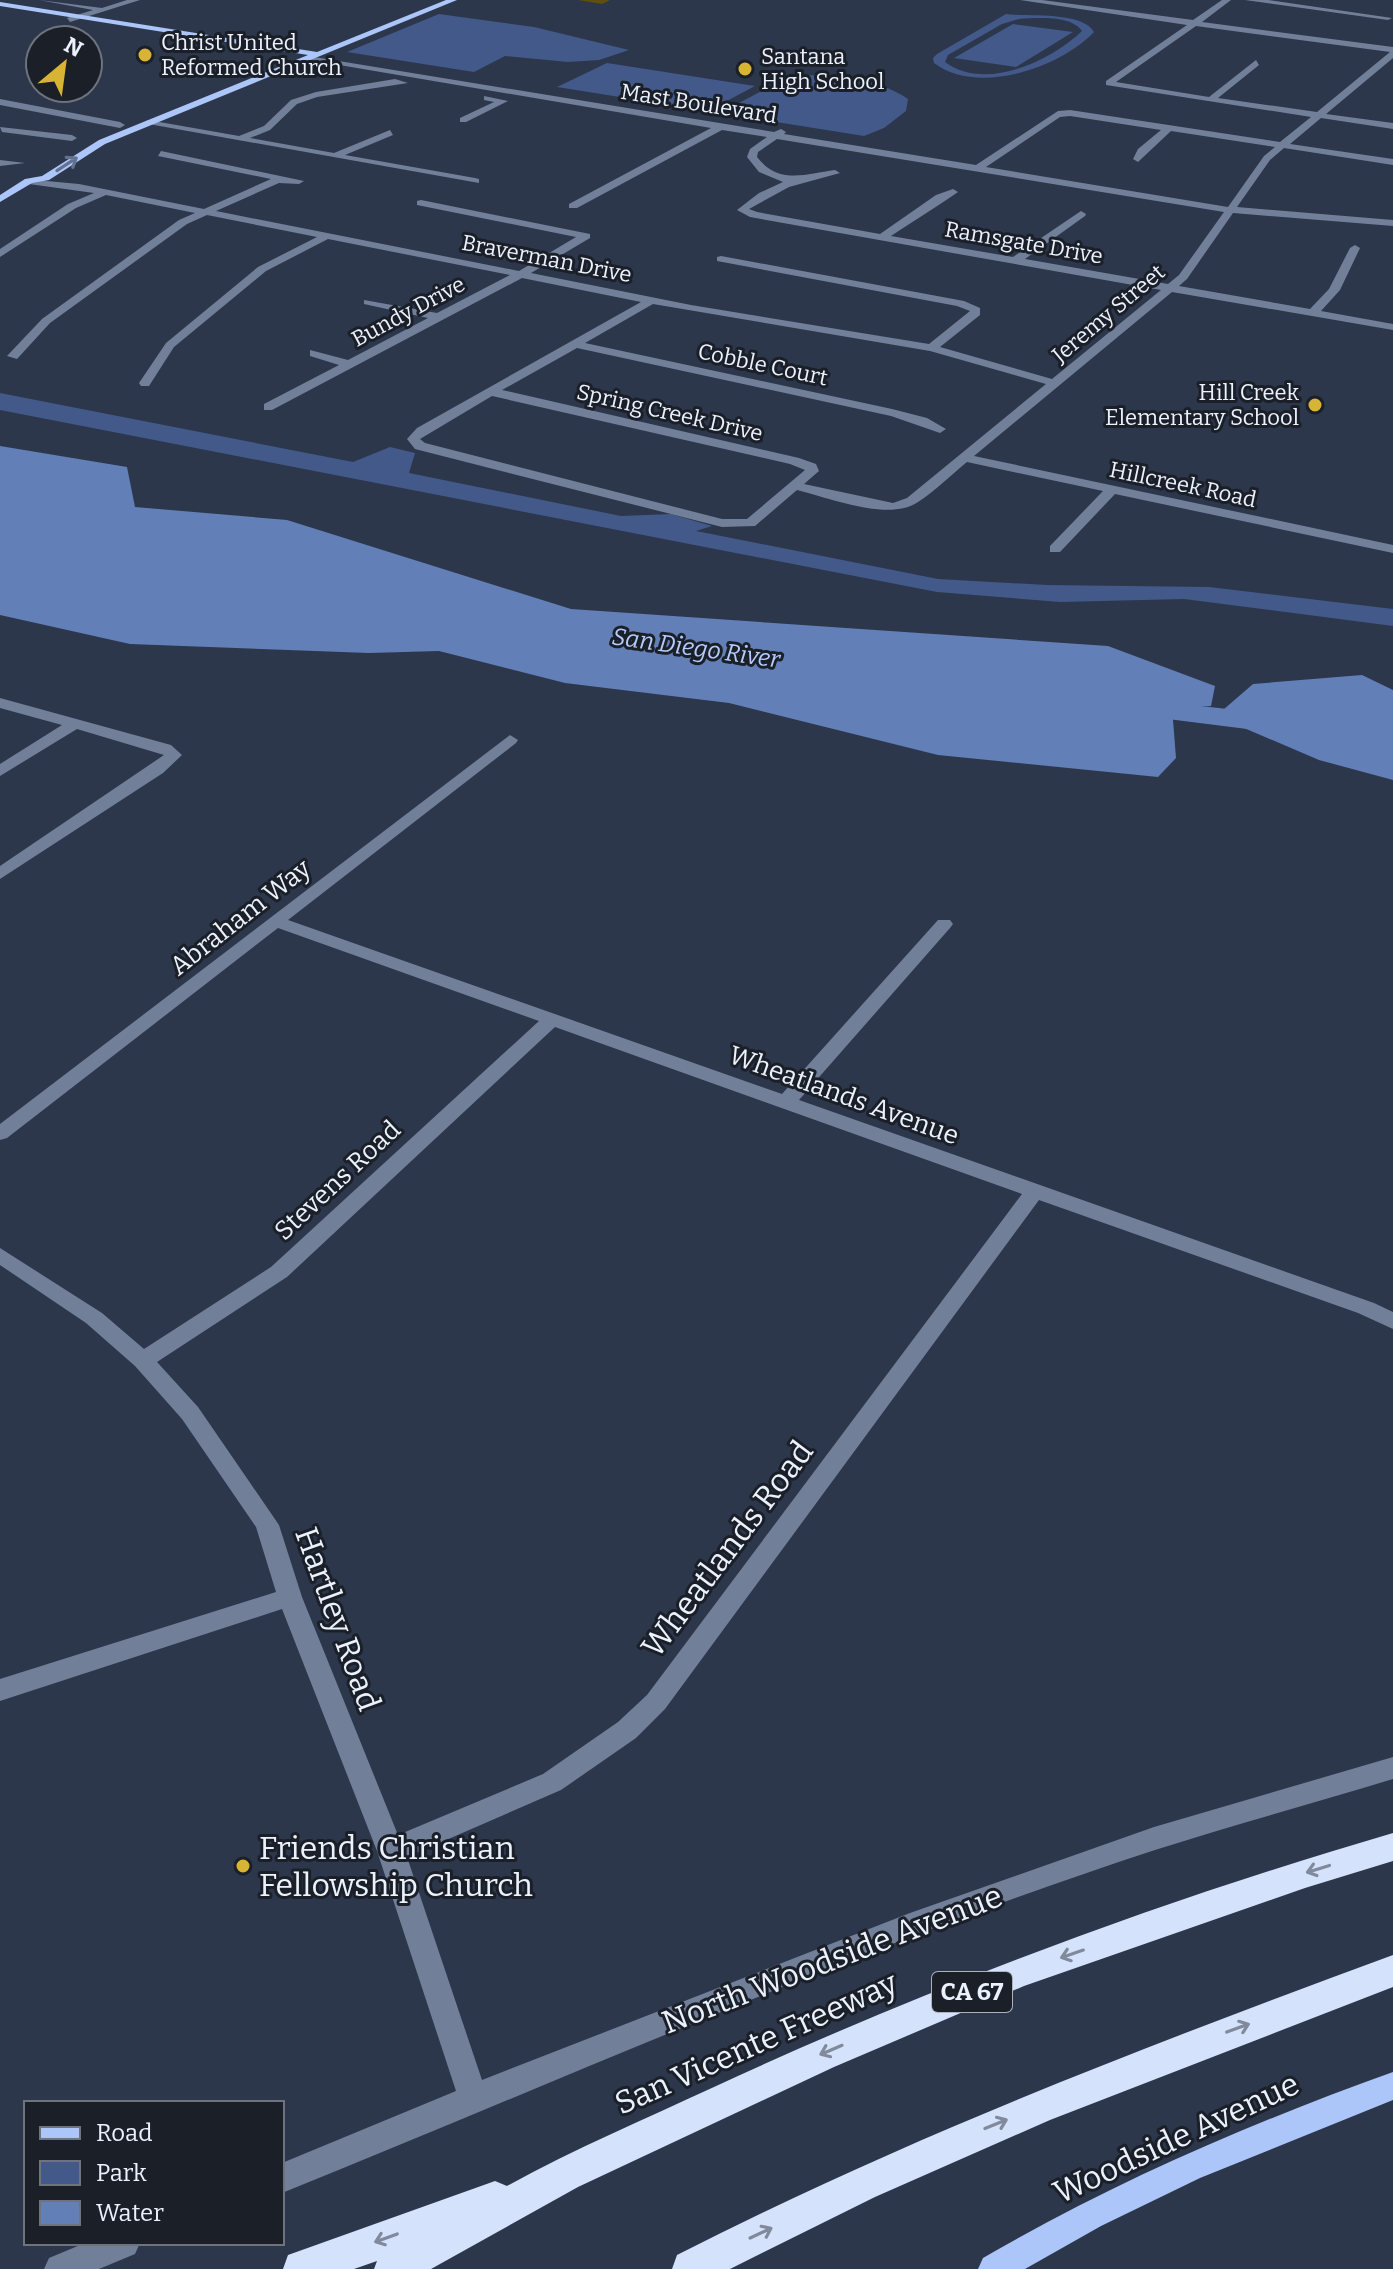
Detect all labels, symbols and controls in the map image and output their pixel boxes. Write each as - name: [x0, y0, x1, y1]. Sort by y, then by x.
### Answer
- north arrow: [24, 24, 104, 104]
- place label: Christ United Reformed Church: [161, 29, 342, 81]
- text: N: [59, 31, 87, 63]
- place label: Santana High School: [761, 43, 884, 95]
- marker: Christ United Reformed Church: [136, 46, 154, 64]
- marker: Santana High School: [736, 60, 754, 78]
- street label: Mast Boulevard: [619, 78, 779, 129]
- one-way arrow: [55, 155, 77, 172]
- street label: Ramsgate Drive: [943, 215, 1105, 270]
- street label: Braverman Drive: [460, 229, 634, 288]
- street label: Jeremy Street: [1046, 258, 1170, 369]
- street label: Bundy Drive: [347, 270, 469, 353]
- street label: Cobble Court: [696, 338, 830, 391]
- street label: Spring Creek Drive: [574, 378, 766, 447]
- place label: Hill Creek Elementary School: [1105, 379, 1300, 431]
- marker: Hill Creek Elementary School: [1306, 396, 1324, 414]
- street label: Hillcreek Road: [1107, 456, 1259, 513]
- water label: San Diego River: [610, 622, 783, 674]
- street label: Abraham Way: [164, 853, 317, 982]
- street label: Wheatlands Avenue: [725, 1039, 963, 1151]
- street label: Stevens Road: [268, 1114, 407, 1247]
- street label: Wheatlands Road: [633, 1433, 821, 1665]
- street label: Hartley Road: [287, 1522, 389, 1716]
- place label: Friends Christian Fellowship Church: [259, 1829, 533, 1904]
- marker: Friends Christian Fellowship Church: [234, 1857, 252, 1875]
- one-way arrow: [1306, 1862, 1332, 1877]
- street label: North Woodside Avenue: [657, 1877, 1007, 2041]
- one-way arrow: [1060, 1947, 1085, 1962]
- street label: San Vicente Freeway: [609, 1963, 904, 2122]
- road number: CA 67: [932, 1972, 1012, 2012]
- one-way arrow: [1225, 2020, 1250, 2034]
- one-way arrow: [819, 2044, 844, 2059]
- street label: Woodside Avenue: [1047, 2064, 1305, 2212]
- legend: [24, 2101, 284, 2245]
- one-way arrow: [983, 2116, 1008, 2130]
- text: Road: [96, 2119, 152, 2147]
- text: Park: [96, 2159, 147, 2187]
- text: Water: [96, 2199, 164, 2227]
- one-way arrow: [748, 2225, 772, 2240]
- one-way arrow: [374, 2232, 399, 2247]

